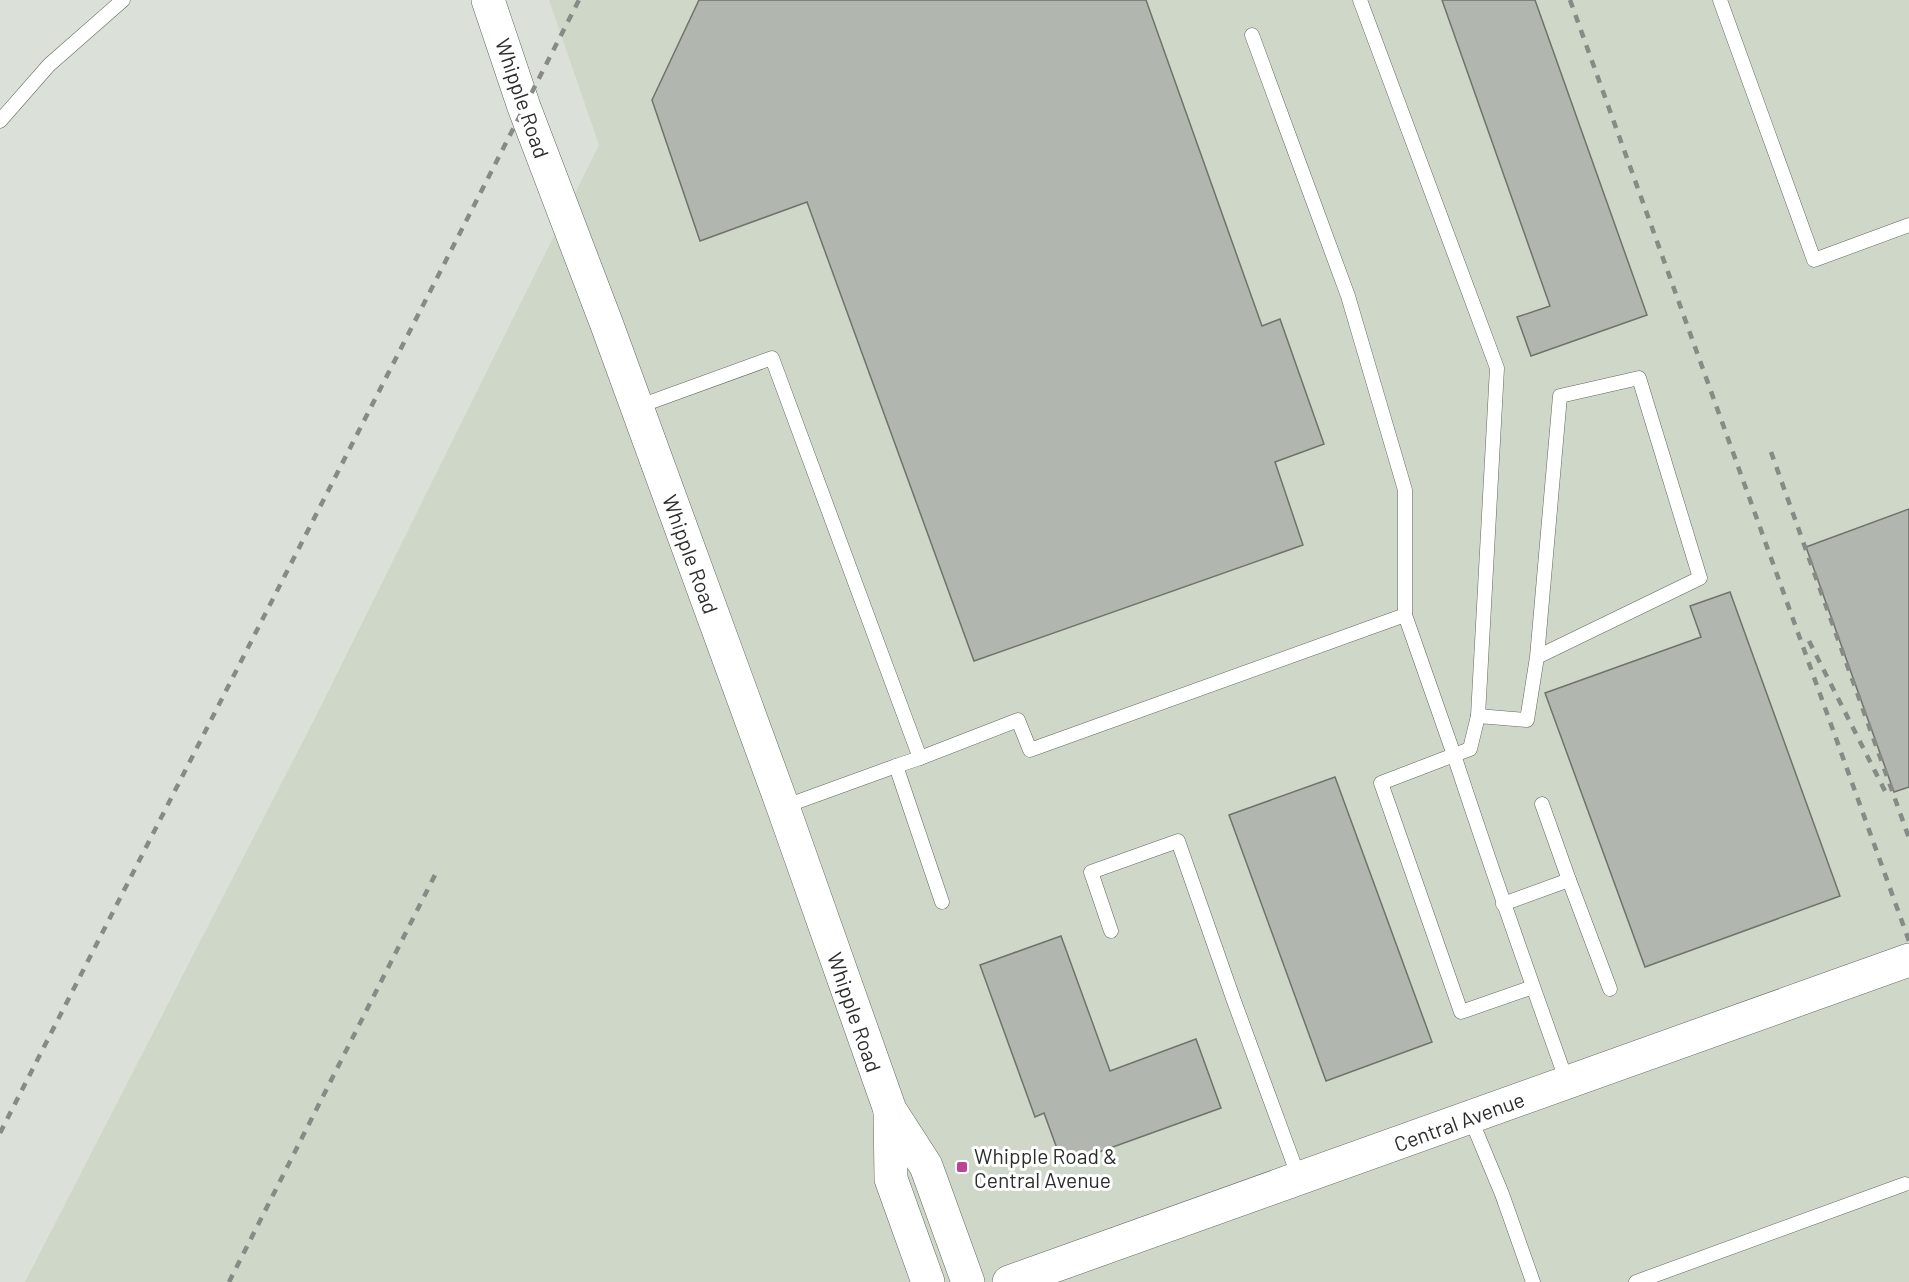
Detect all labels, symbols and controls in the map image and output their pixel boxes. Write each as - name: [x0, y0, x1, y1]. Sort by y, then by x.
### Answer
- street label: Whipple Road: [491, 35, 555, 161]
- street label: Whipple Road: [658, 491, 724, 617]
- street label: Whipple Road: [823, 949, 887, 1075]
- street label: Central Avenue: [1390, 1086, 1528, 1156]
- place label: Whipple Road & Central Avenue: [974, 1143, 1117, 1192]
- marker: Whipple Road & Central Avenue: [955, 1160, 969, 1174]

